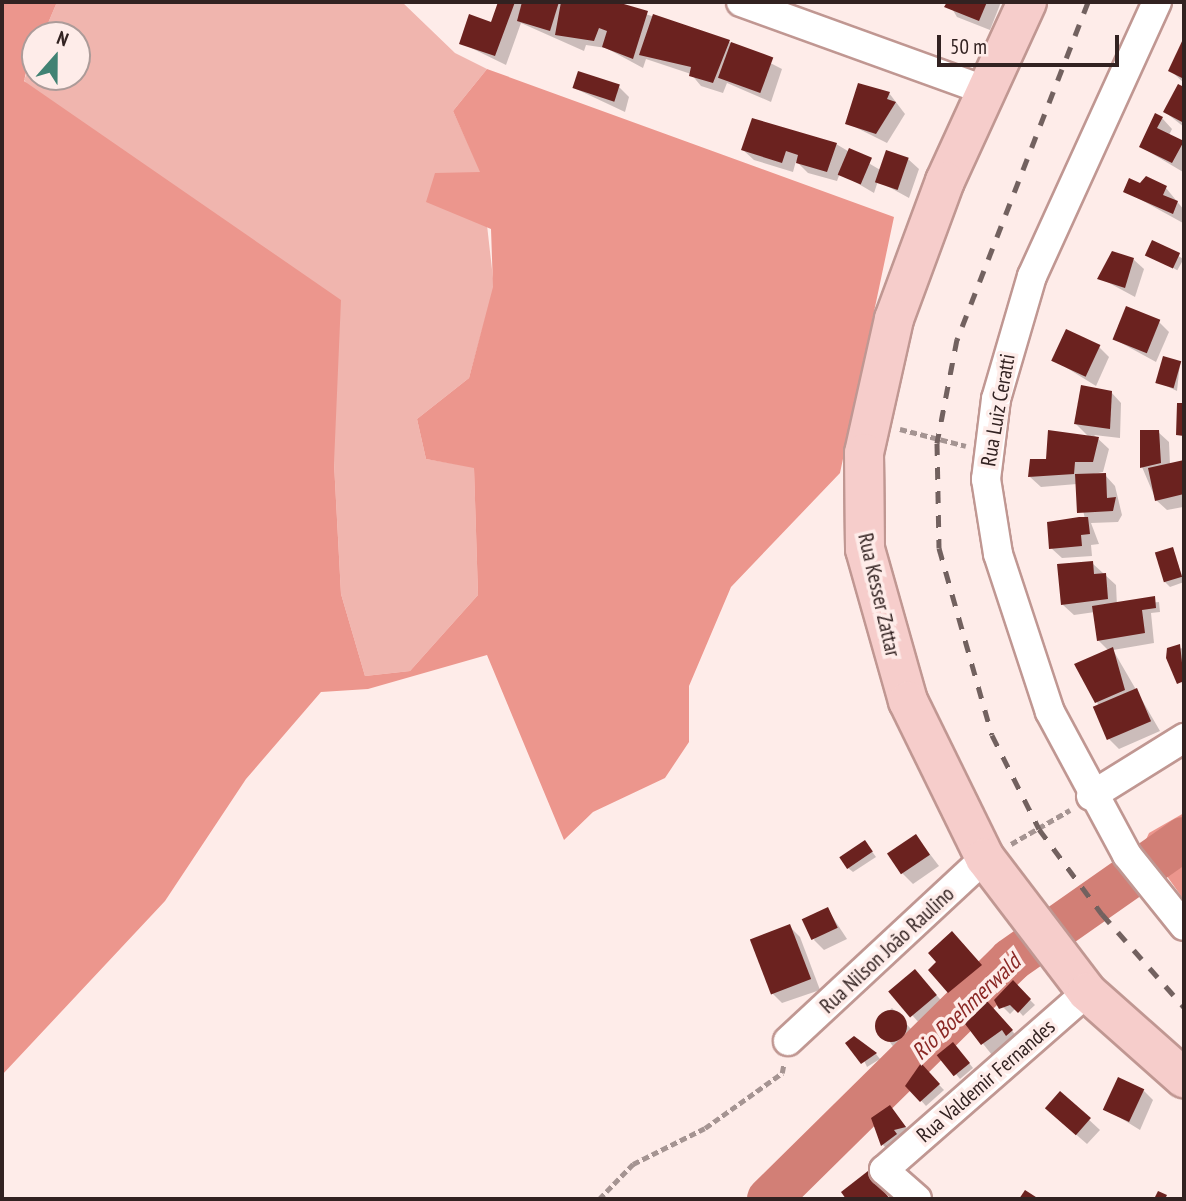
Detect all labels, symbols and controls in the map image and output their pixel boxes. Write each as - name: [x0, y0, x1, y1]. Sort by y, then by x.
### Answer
- north arrow: [21, 21, 91, 91]
- scale bar: [941, 21, 1123, 65]
- text: N: [54, 25, 72, 51]
- text: 50 m: [950, 33, 987, 60]
- street label: Rua Luiz Ceratti: [976, 352, 1020, 468]
- street label: Rua Kesser Zattar: [853, 531, 905, 659]
- street label: Rua Nilson João Raulino: [815, 881, 959, 1019]
- water label: Rio Boehmerwald: [906, 948, 1026, 1066]
- street label: Rua Valdemir Fernandes: [912, 1014, 1060, 1148]

